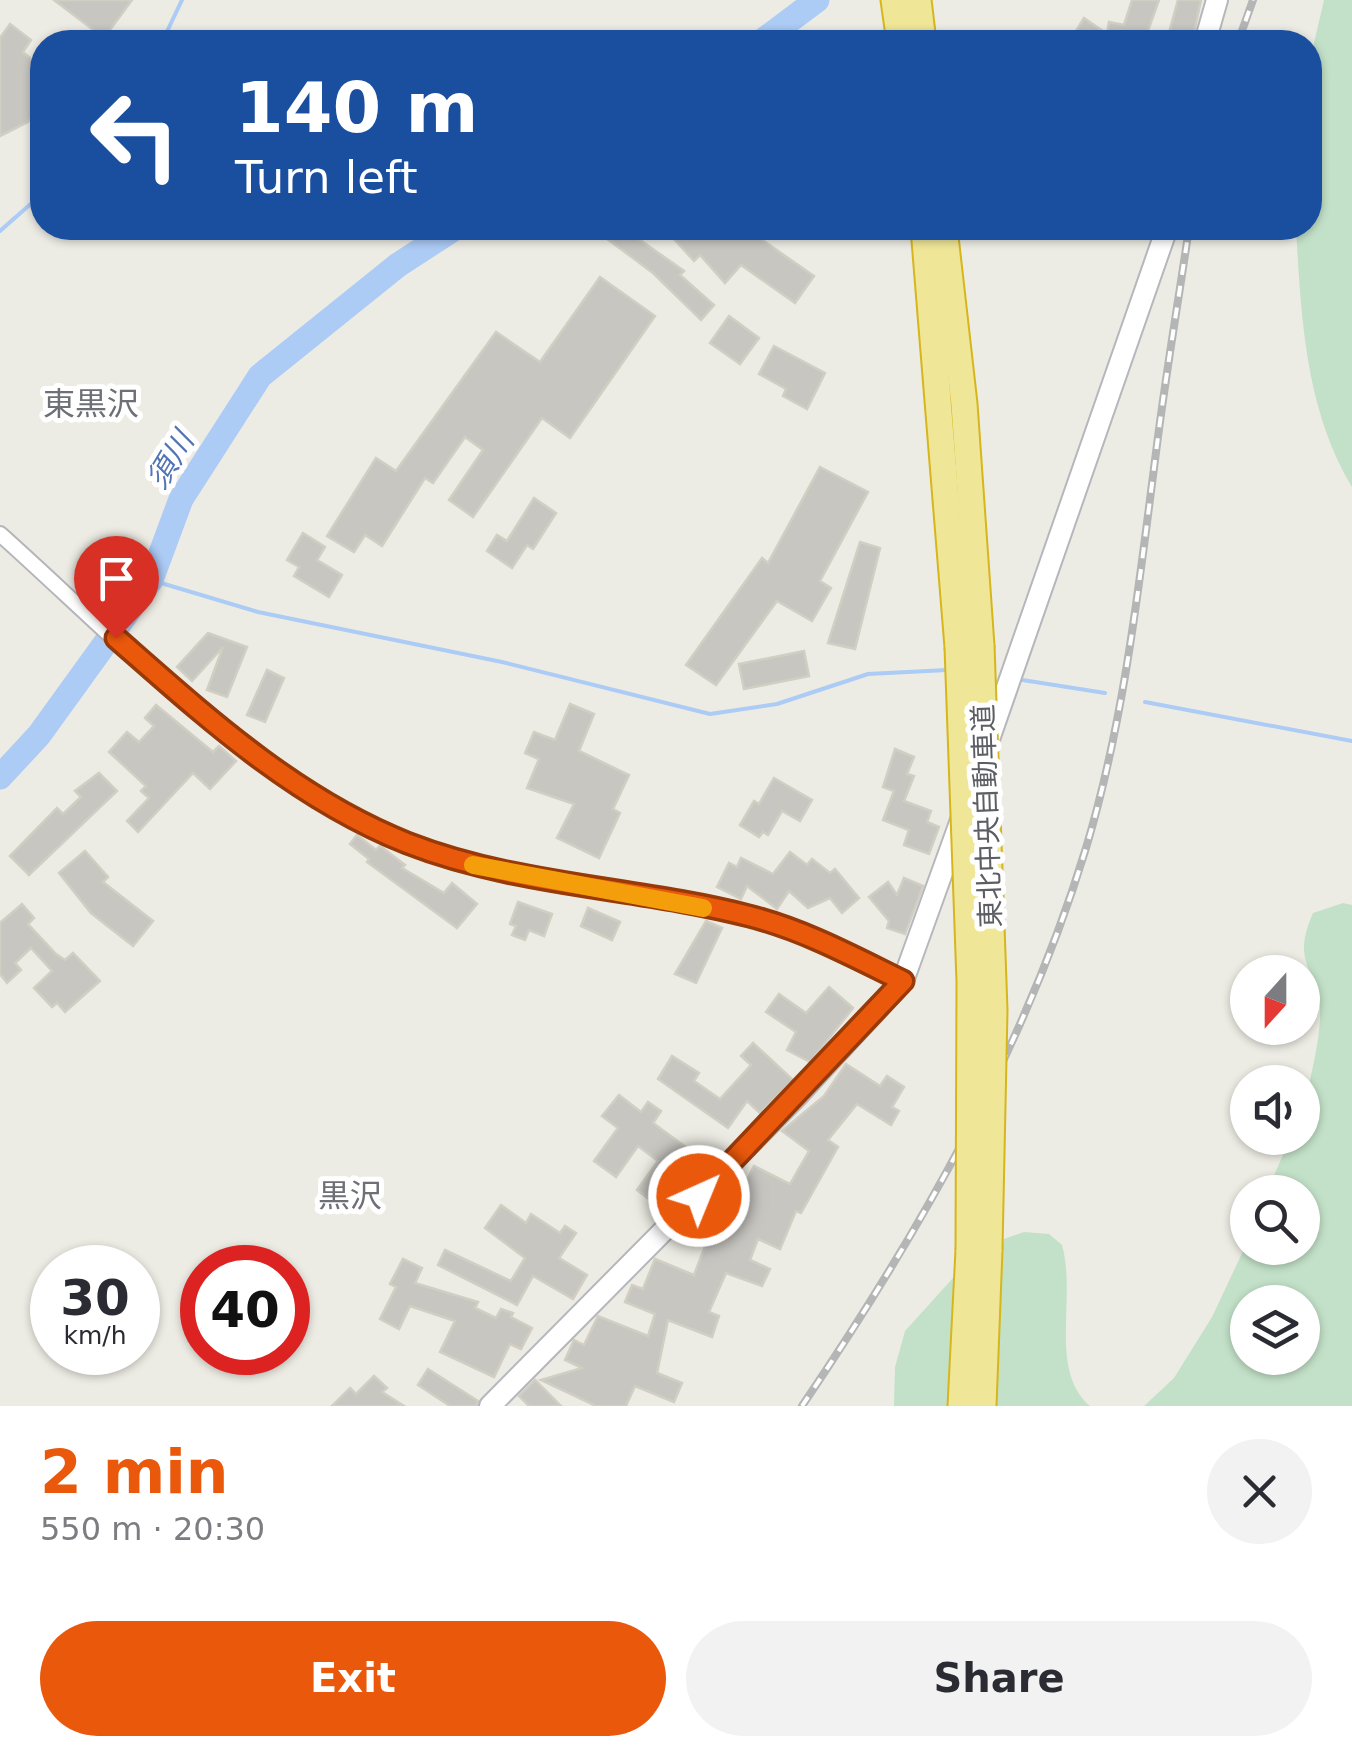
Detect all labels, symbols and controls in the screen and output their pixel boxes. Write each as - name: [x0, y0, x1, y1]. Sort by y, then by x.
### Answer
- text: 140 m: [235, 67, 478, 149]
- icon: left: [70, 70, 200, 200]
- text: Turn left: [235, 151, 418, 204]
- district label: 東黒沢: [43, 385, 139, 423]
- water label: 須川: [140, 423, 202, 495]
- pin: [74, 536, 159, 639]
- icon: arrive: [89, 551, 144, 606]
- street label: 東北中央自動車道: [967, 703, 1007, 929]
- north arrow: [1230, 955, 1320, 1045]
- map controls: [1230, 955, 1320, 1375]
- button: sound: [1230, 1065, 1320, 1155]
- position arrow: [647, 1144, 751, 1248]
- button: search: [1230, 1175, 1320, 1265]
- district label: 黒沢: [318, 1177, 382, 1215]
- speed limit sign: 40: [180, 1245, 310, 1375]
- text: 30: [60, 1269, 130, 1327]
- button: layers: [1230, 1285, 1320, 1375]
- text: km/h: [63, 1321, 127, 1350]
- text: 2 min: [40, 1437, 228, 1507]
- button: close: [1207, 1439, 1312, 1544]
- text: 550 m · 20:30: [40, 1510, 265, 1548]
- button: Exit: [40, 1621, 666, 1736]
- button: Share: [686, 1621, 1312, 1736]

